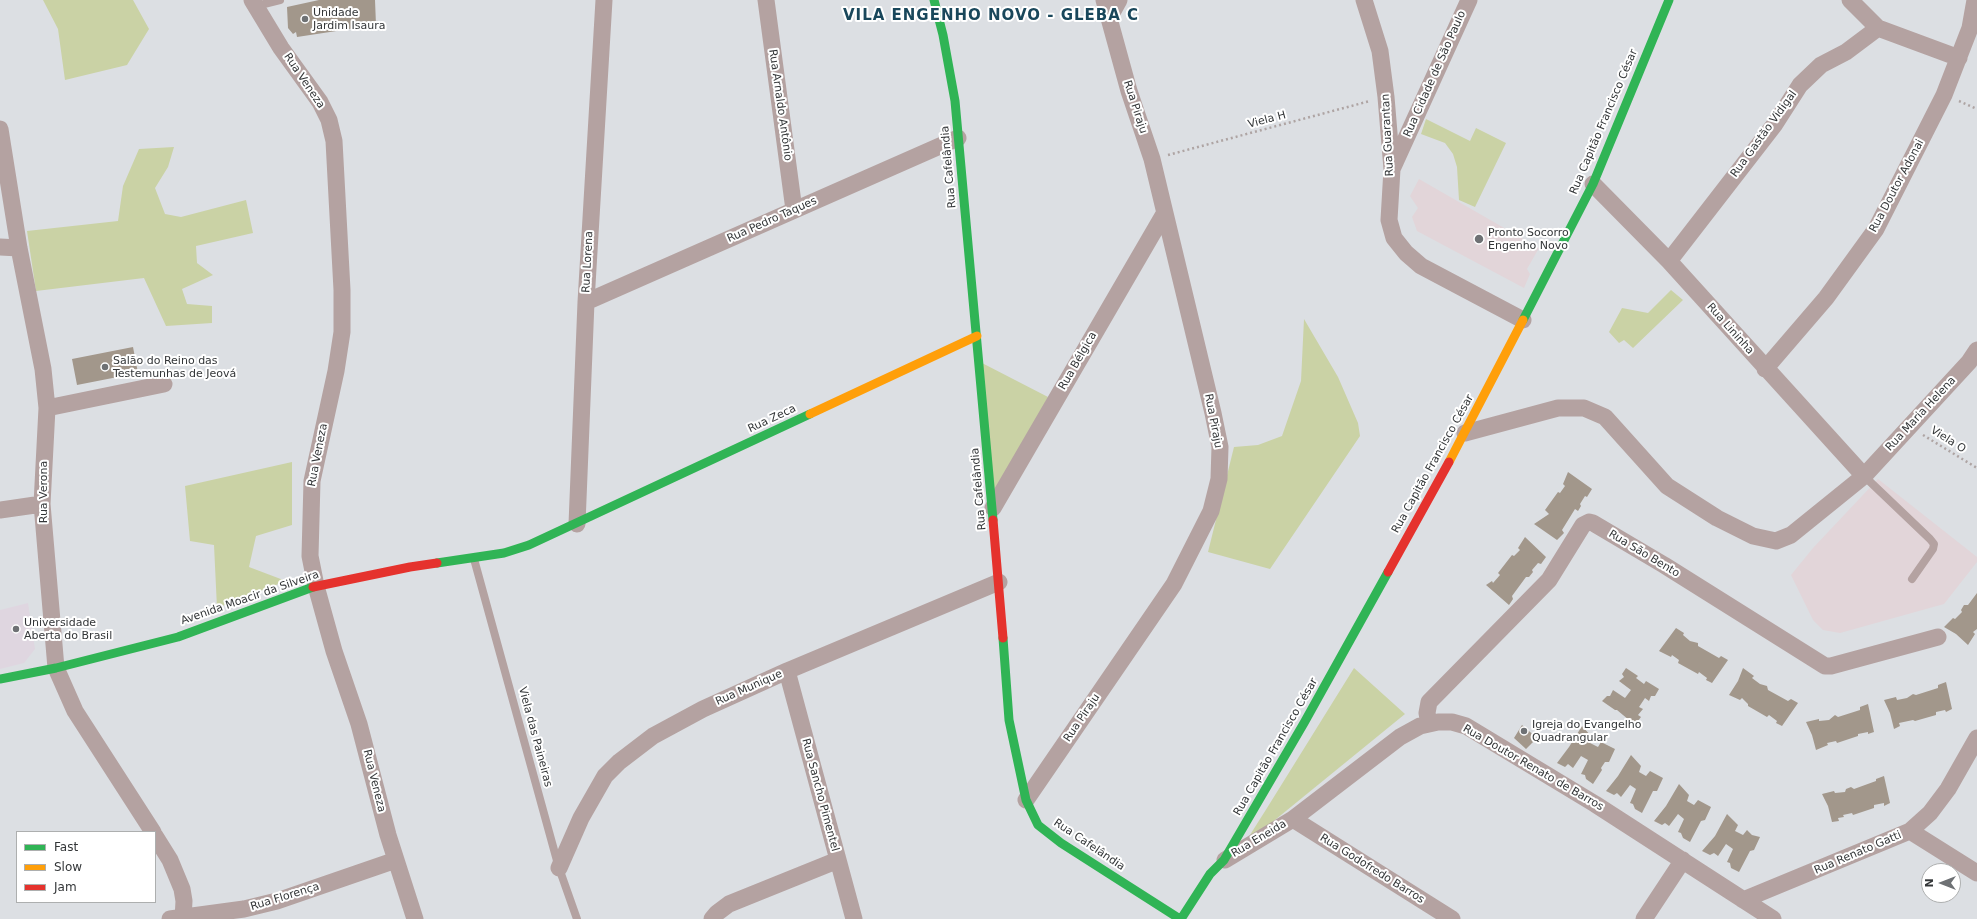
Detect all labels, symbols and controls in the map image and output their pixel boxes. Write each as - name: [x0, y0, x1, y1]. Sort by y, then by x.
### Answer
- place label: Unidade Jardim Isaura: [313, 6, 386, 32]
- district label: VILA ENGENHO NOVO - GLEBA C: [843, 7, 1139, 25]
- street label: Rua Cidade de São Paulo: [1401, 9, 1469, 139]
- marker: Unidade Jardim Isaura: [300, 14, 310, 24]
- street label: Rua Capitão Francisco César: [1567, 47, 1641, 197]
- street label: Rua Arnaldo Antônio: [766, 48, 794, 162]
- street label: Rua Veneza: [281, 51, 327, 111]
- street label: Rua Piraju: [1120, 79, 1150, 135]
- street label: Rua Gastão Vidigal: [1728, 88, 1800, 180]
- street label: Rua Guarantan: [1379, 93, 1397, 177]
- street label: Viela H: [1247, 109, 1287, 131]
- street label: Rua Cafelândia: [939, 125, 959, 209]
- street label: Rua Doutor Adonai: [1867, 137, 1927, 235]
- street label: Rua Pedro Taques: [725, 194, 819, 246]
- place label: Pronto Socorro Engenho Novo: [1488, 226, 1569, 252]
- street label: Rua Lorena: [580, 231, 596, 293]
- marker: Pronto Socorro Engenho Novo: [1473, 233, 1485, 245]
- street label: Rua Lininha: [1704, 301, 1756, 357]
- street label: Rua Bélgica: [1056, 330, 1100, 392]
- place label: Salão do Reino das Testemunhas de Jeová: [113, 354, 236, 380]
- marker: Salão do Reino das Testemunhas de Jeová: [100, 362, 110, 372]
- street label: Rua Maria Helena: [1883, 374, 1959, 454]
- street label: Rua Capitão Francisco César: [1389, 392, 1477, 536]
- street label: Rua Piraju: [1201, 393, 1225, 449]
- street label: Rua Zeca: [746, 402, 798, 436]
- street label: Rua Veneza: [305, 422, 331, 488]
- street label: Viela O: [1928, 424, 1968, 456]
- street label: Rua Cafelândia: [969, 447, 989, 531]
- street label: Rua Verona: [37, 461, 51, 523]
- street label: Rua São Bento: [1606, 528, 1682, 580]
- street label: Avenida Moacir da Silveira: [179, 568, 321, 628]
- place label: Universidade Aberta do Brasil: [24, 616, 112, 642]
- marker: Universidade Aberta do Brasil: [11, 624, 21, 634]
- street label: Rua Munique: [714, 667, 784, 709]
- street label: Rua Capitão Francisco César: [1231, 676, 1321, 818]
- street label: Viela das Paineiras: [515, 686, 555, 788]
- street label: Rua Piraju: [1061, 691, 1103, 745]
- place label: Igreja do Evangelho Quadrangular: [1532, 718, 1641, 744]
- street label: Rua Doutor Renato de Barros: [1460, 722, 1606, 814]
- marker: Igreja do Evangelho Quadrangular: [1519, 726, 1529, 736]
- street label: Rua Sancho Pimentel: [799, 737, 841, 853]
- street label: Rua Veneza: [360, 748, 388, 814]
- street label: Rua Cafelândia: [1051, 816, 1127, 874]
- street label: Rua Eneida: [1229, 817, 1289, 861]
- street label: Rua Renato Gatti: [1812, 829, 1904, 877]
- legend: [16, 831, 156, 903]
- street label: Rua Godofredo Barros: [1317, 831, 1427, 907]
- text: Fast: [54, 840, 78, 854]
- text: Slow: [54, 860, 82, 874]
- north arrow: [1921, 863, 1961, 903]
- text: N: [1923, 878, 1936, 888]
- text: Jam: [54, 880, 77, 894]
- street label: Rua Florença: [249, 880, 321, 914]

